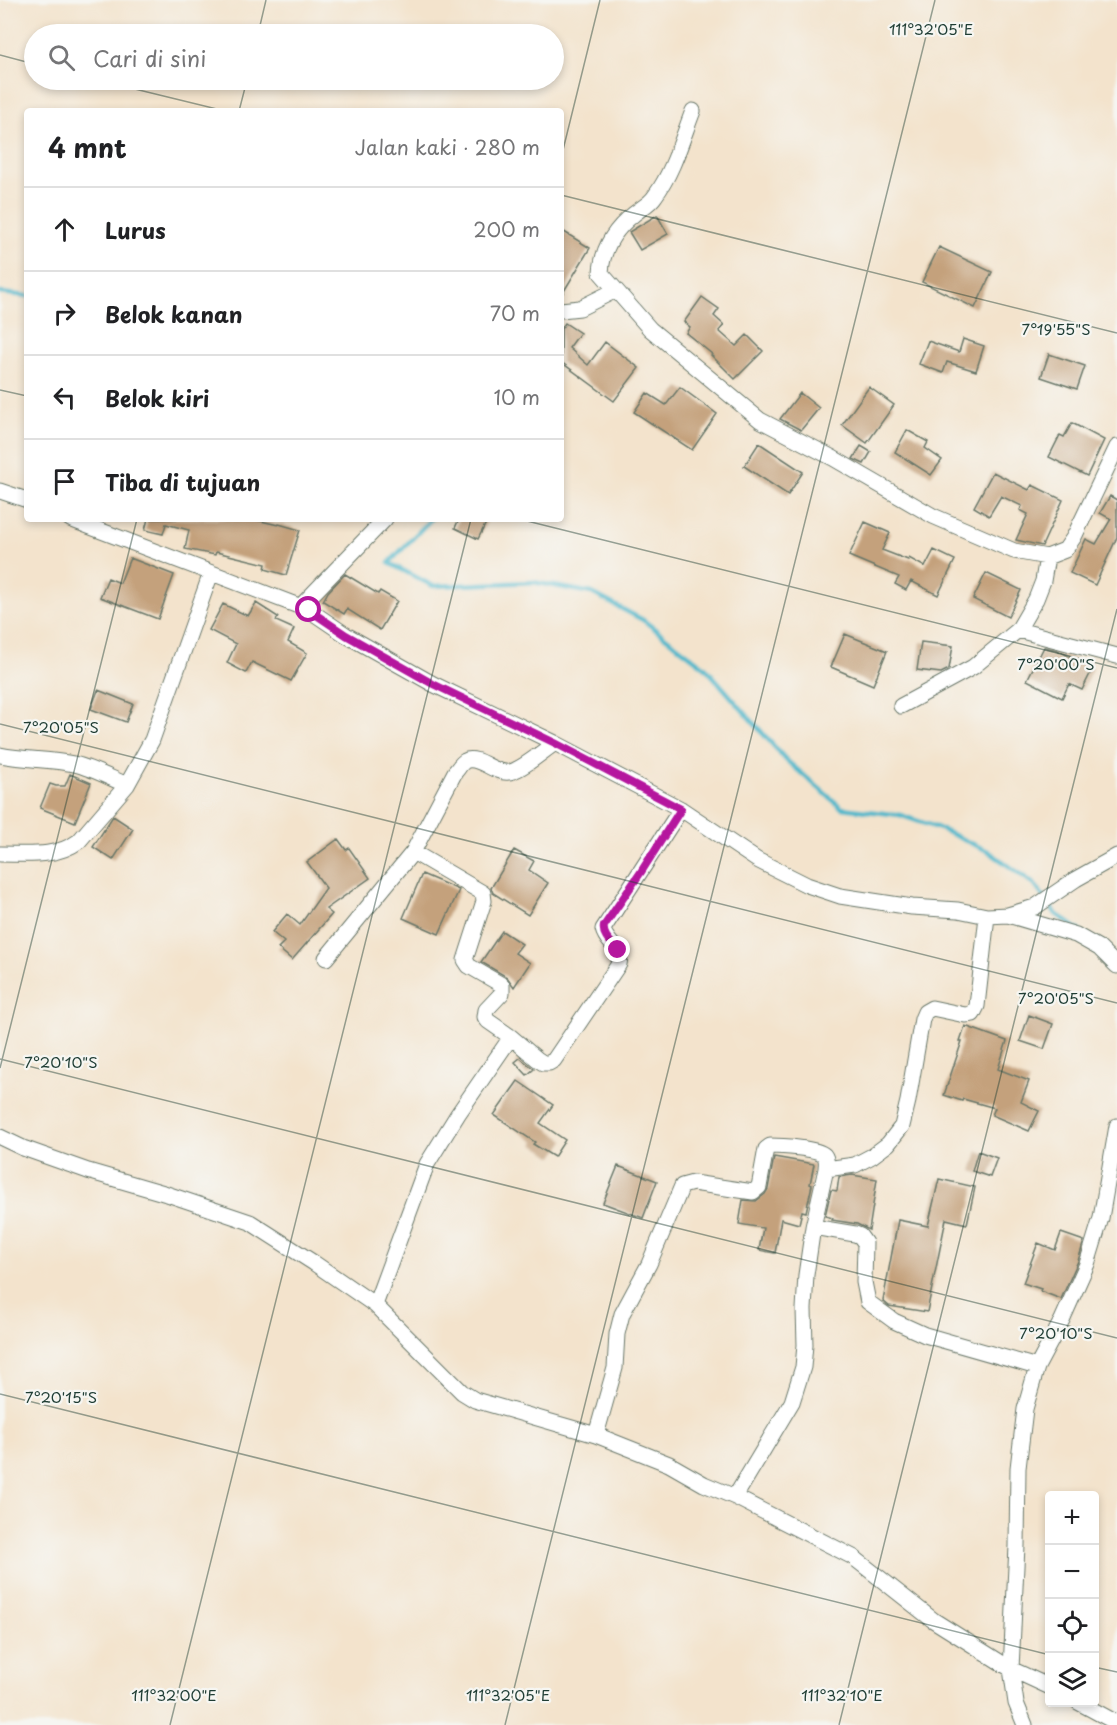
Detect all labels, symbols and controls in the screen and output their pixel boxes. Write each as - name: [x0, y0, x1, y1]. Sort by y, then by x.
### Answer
- text: 111°32'05"E: [889, 17, 973, 40]
- search box: [24, 24, 564, 90]
- icon: search: [45, 41, 78, 74]
- text: Cari di sini: [93, 41, 206, 74]
- text: 4 mnt: [48, 128, 127, 167]
- text: Jalan kaki · 280 m: [355, 132, 540, 162]
- icon: ahead: [48, 213, 81, 246]
- text: Lurus: [105, 213, 166, 246]
- text: 200 m: [473, 214, 540, 244]
- icon: right: [48, 297, 81, 330]
- text: Belok kanan: [105, 297, 242, 330]
- text: 70 m: [490, 298, 540, 328]
- text: 7°19'55"S: [1021, 317, 1091, 340]
- icon: left: [48, 381, 81, 414]
- text: Belok kiri: [105, 381, 209, 414]
- text: 10 m: [493, 382, 540, 412]
- icon: arrive: [48, 465, 81, 498]
- text: Tiba di tujuan: [105, 465, 260, 498]
- route start: [295, 596, 321, 622]
- text: 7°20'00"S: [1017, 652, 1095, 675]
- text: 7°20'05"S: [23, 715, 99, 738]
- route end: [604, 936, 630, 962]
- text: 7°20'05"S: [1018, 986, 1094, 1009]
- text: 7°20'10"S: [24, 1050, 98, 1073]
- text: 7°20'10"S: [1019, 1321, 1093, 1344]
- text: 7°20'15"S: [25, 1385, 97, 1408]
- map controls: [1045, 1491, 1099, 1707]
- button: +: [1045, 1491, 1099, 1545]
- button: −: [1045, 1545, 1099, 1599]
- button: locate: [1045, 1599, 1099, 1653]
- button: layers: [1045, 1653, 1099, 1707]
- text: 111°32'00"E: [131, 1683, 217, 1706]
- text: 111°32'05"E: [466, 1683, 550, 1706]
- text: 111°32'10"E: [801, 1683, 883, 1706]

